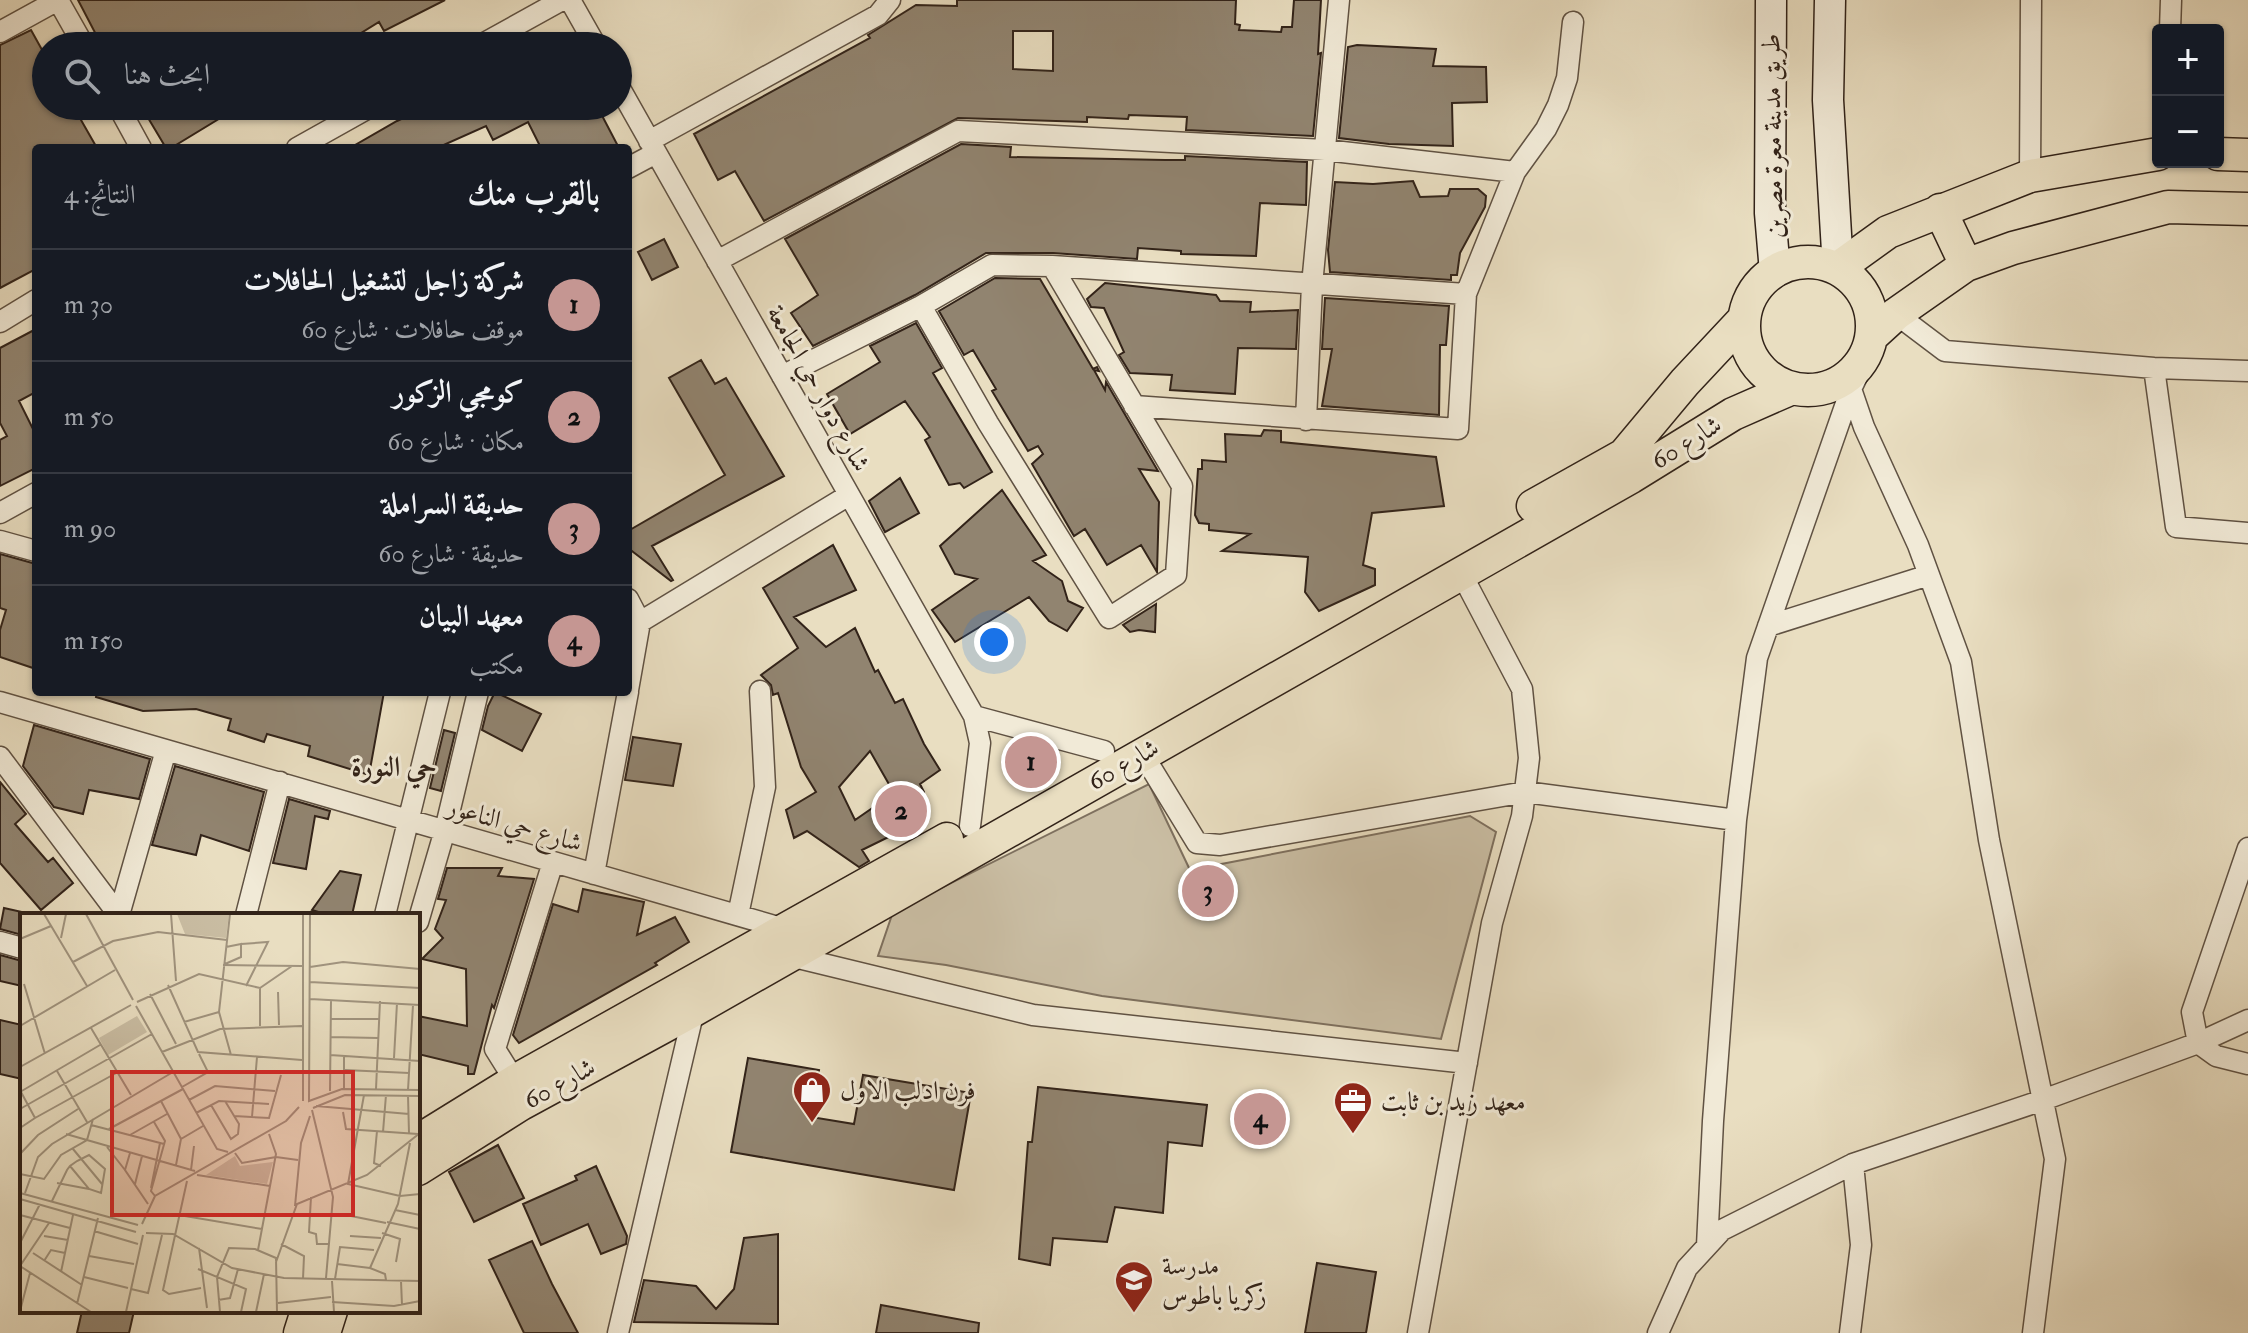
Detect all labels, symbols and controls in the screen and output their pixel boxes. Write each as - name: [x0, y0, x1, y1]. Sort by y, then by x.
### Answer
- map controls: [2152, 24, 2224, 168]
- button: +: [2152, 24, 2224, 96]
- search box: [32, 32, 632, 120]
- street label: طريق مدينة معرة مصرين: [1755, 33, 1791, 239]
- icon: search: [60, 54, 104, 98]
- text: ابحث هنا: [124, 56, 210, 93]
- button: −: [2152, 96, 2224, 168]
- text: بالقرب منك: [467, 172, 600, 215]
- text: النتائج: 4: [64, 179, 136, 211]
- text: شركة زاجل لتشغيل الحافلات: [244, 262, 524, 299]
- text: 30 m: [64, 289, 113, 321]
- text: 1: [569, 289, 579, 321]
- street label: شارع دوار حي الجامعة: [755, 300, 877, 480]
- text: موقف حافلات · شارع 60: [301, 314, 524, 346]
- text: كومجي الزكور: [392, 374, 524, 411]
- text: 50 m: [64, 401, 114, 433]
- text: 2: [567, 401, 581, 433]
- street label: شارع 60: [1645, 409, 1730, 481]
- text: مكان · شارع 60: [387, 426, 524, 458]
- text: حديقة السراملة: [381, 486, 524, 523]
- text: 90 m: [64, 513, 116, 545]
- text: 3: [569, 513, 579, 545]
- text: حديقة · شارع 60: [378, 538, 524, 570]
- text: معهد البيان: [419, 598, 524, 635]
- your location: [974, 622, 1014, 662]
- text: 150 m: [64, 625, 123, 657]
- text: 4: [567, 625, 581, 657]
- text: مكتب: [469, 650, 524, 682]
- pin: 1: [1005, 732, 1057, 792]
- street label: شارع 60: [1082, 732, 1167, 802]
- district label: حي النورة: [351, 750, 437, 789]
- pin: 2: [875, 781, 927, 841]
- street label: شارع حي الناعور: [439, 790, 586, 864]
- pin: 3: [1182, 861, 1234, 921]
- inset map: [20, 913, 420, 1313]
- street label: شارع 60: [518, 1051, 603, 1121]
- shop icon: فرن ادلب الاول: [791, 1069, 833, 1124]
- place label: فرن ادلب الاول: [840, 1075, 976, 1107]
- office icon: معهد زيد بن ثابت: [1332, 1080, 1374, 1135]
- place label: معهد زيد بن ثابت: [1381, 1086, 1526, 1118]
- pin: 4: [1234, 1089, 1286, 1149]
- place label: مدرسة زكريا باطوس: [1162, 1250, 1267, 1312]
- school or university icon: مدرسة زكريا باطوس: [1113, 1259, 1155, 1314]

